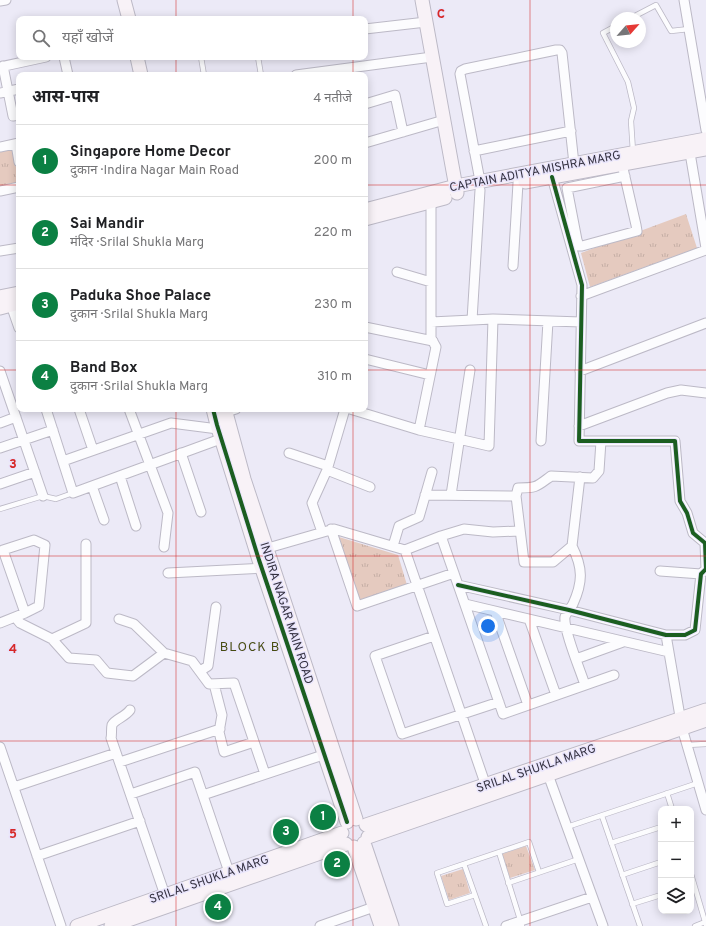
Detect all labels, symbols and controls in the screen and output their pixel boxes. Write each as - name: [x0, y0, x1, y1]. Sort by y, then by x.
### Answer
- text: C: [437, 7, 445, 23]
- north arrow: [610, 12, 646, 48]
- search box: [16, 16, 368, 60]
- icon: search: [30, 27, 52, 49]
- text: यहाँ खोजें: [62, 29, 113, 48]
- text: आस-पास: [32, 87, 99, 109]
- text: 4 नतीजे: [313, 91, 352, 107]
- text: Singapore Home Decor: [70, 143, 231, 162]
- street label: CAPTAIN ADITYA MISHRA MARG: [448, 148, 622, 196]
- text: 1: [42, 153, 48, 169]
- text: 200 m: [313, 153, 352, 169]
- text: दुकान · Indira Nagar Main Road: [70, 163, 239, 179]
- text: Sai Mandir: [70, 215, 144, 234]
- text: 2: [41, 225, 49, 241]
- text: 220 m: [314, 225, 352, 241]
- text: मंदिर · Srilal Shukla Marg: [70, 235, 204, 251]
- text: Paduka Shoe Palace: [70, 287, 211, 306]
- text: 3: [41, 297, 49, 313]
- text: 230 m: [314, 297, 352, 313]
- text: दुकान · Srilal Shukla Marg: [70, 307, 208, 323]
- text: Band Box: [70, 359, 138, 378]
- text: 4: [41, 369, 49, 385]
- text: 310 m: [317, 369, 352, 385]
- text: दुकान · Srilal Shukla Marg: [70, 379, 208, 395]
- text: 3: [9, 457, 17, 473]
- street label: INDIRA NAGAR MAIN ROAD: [256, 540, 317, 686]
- your location: [478, 616, 498, 636]
- district label: BLOCK B: [220, 640, 280, 656]
- text: 4: [9, 642, 17, 658]
- street label: SRILAL SHUKLA MARG: [475, 741, 598, 797]
- pin: 1: [310, 802, 336, 832]
- map controls: [658, 806, 694, 914]
- button: +: [658, 806, 694, 842]
- pin: 3: [273, 817, 299, 847]
- text: 5: [9, 827, 17, 843]
- button: −: [658, 842, 694, 878]
- pin: 2: [324, 849, 350, 879]
- street label: SRILAL SHUKLA MARG: [148, 852, 271, 908]
- button: layers: [658, 878, 694, 914]
- pin: 4: [205, 892, 231, 922]

